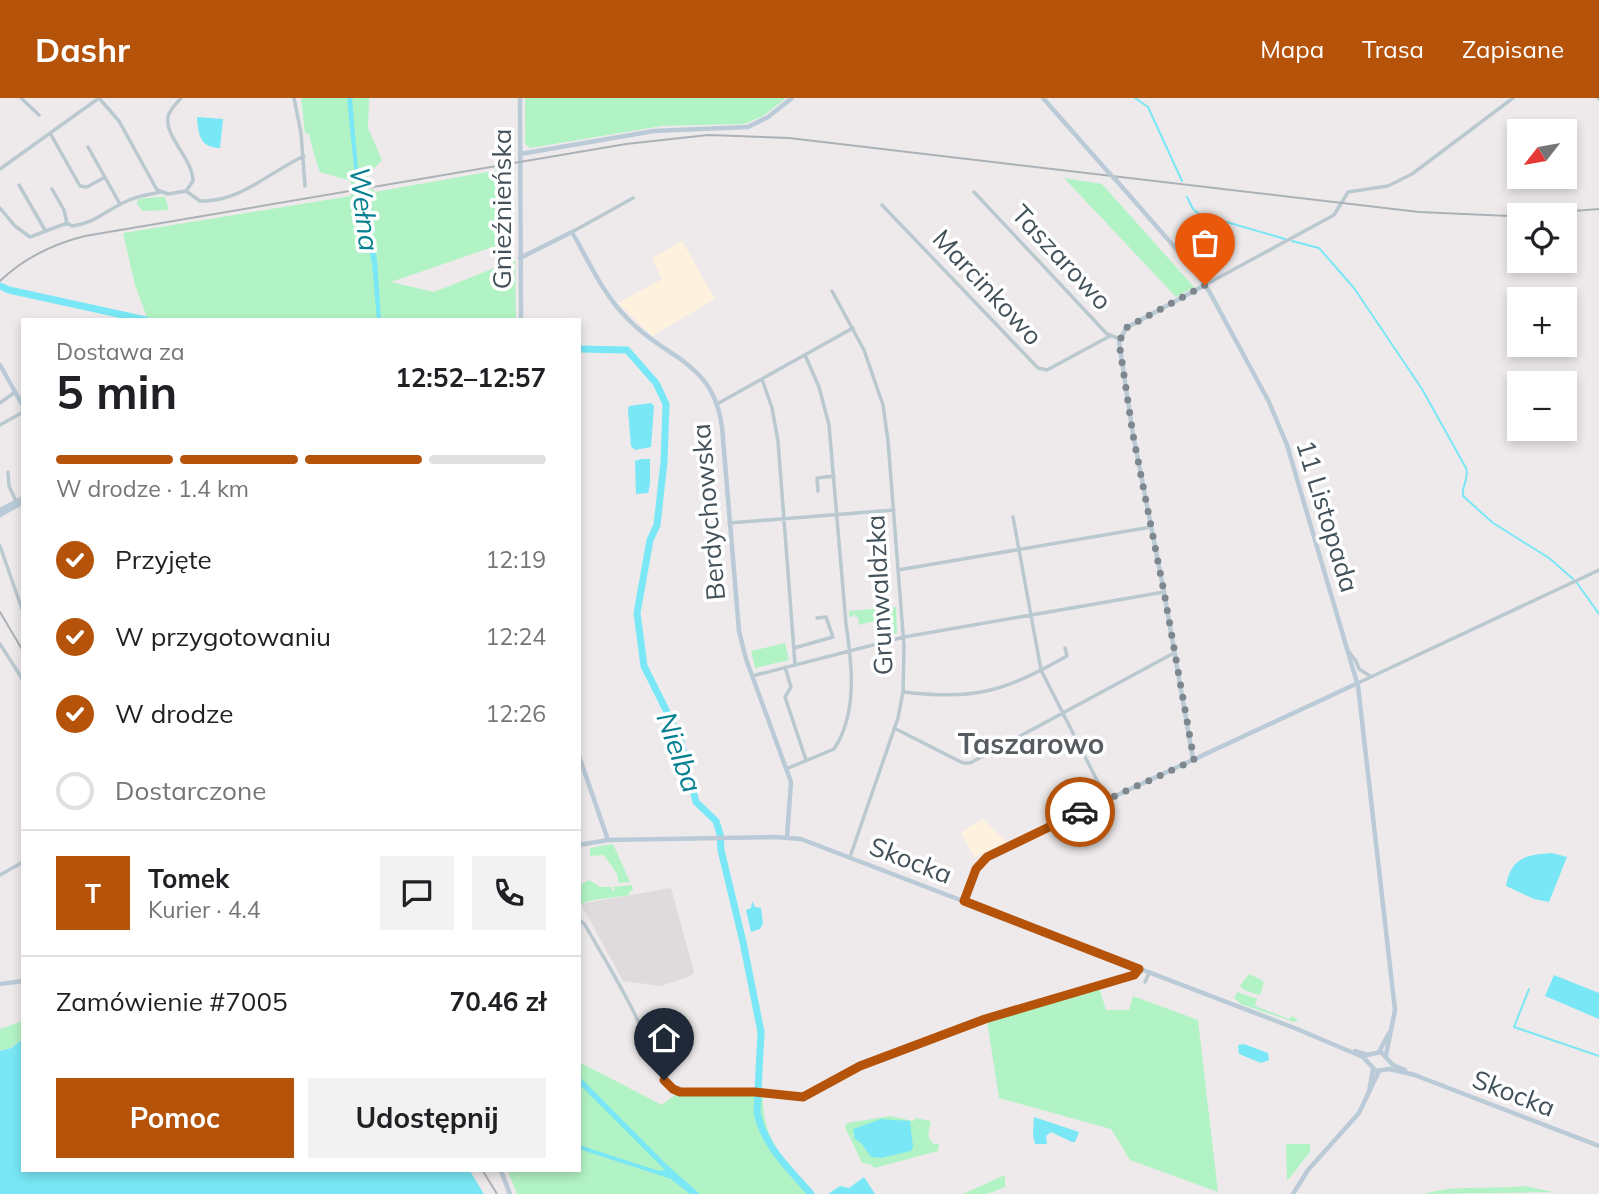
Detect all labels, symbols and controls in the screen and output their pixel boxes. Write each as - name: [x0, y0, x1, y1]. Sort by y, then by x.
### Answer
- text: Dashr: [35, 29, 130, 70]
- text: Mapa: [1260, 34, 1324, 64]
- text: Trasa: [1362, 34, 1424, 64]
- text: Zapisane: [1462, 34, 1564, 64]
- north arrow: [1507, 119, 1577, 189]
- map controls: [1507, 119, 1577, 441]
- street label: Gnieźnieńska: [485, 129, 518, 289]
- water label: Wełna: [342, 165, 388, 253]
- street label: Taszarowo: [1005, 197, 1119, 317]
- button: locate: [1507, 203, 1577, 273]
- pin: [1175, 213, 1235, 285]
- street label: Marcinkowo: [926, 222, 1050, 352]
- icon: bag: [1186, 224, 1224, 262]
- button: +: [1507, 287, 1577, 357]
- text: Dostawa za: [56, 337, 185, 366]
- text: 12:52–12:57: [395, 361, 546, 394]
- text: 5 min: [56, 363, 177, 421]
- button: −: [1507, 371, 1577, 441]
- street label: Berdychowska: [684, 422, 732, 602]
- street label: 11 Listopada: [1289, 436, 1367, 596]
- text: W drodze · 1.4 km: [56, 474, 249, 503]
- street label: Grunwaldzka: [858, 514, 900, 676]
- icon: check: [56, 541, 94, 579]
- text: Przyjęte: [115, 543, 212, 576]
- text: 12:19: [486, 545, 546, 574]
- icon: check: [56, 618, 94, 656]
- text: W przygotowaniu: [115, 620, 331, 653]
- text: 12:24: [486, 622, 546, 651]
- icon: check: [56, 695, 94, 733]
- text: W drodze: [115, 697, 233, 730]
- text: 12:26: [486, 699, 546, 728]
- water label: Nielba: [649, 707, 711, 797]
- district label: Taszarowo: [958, 726, 1104, 761]
- text: Dostarczone: [115, 774, 266, 807]
- courier: [1045, 777, 1115, 847]
- icon: car: [1061, 793, 1099, 831]
- street label: Skocka: [865, 829, 957, 891]
- button: chat: [380, 856, 454, 930]
- button: phone: [472, 856, 546, 930]
- text: Tomek: [148, 862, 229, 895]
- text: T: [85, 877, 101, 910]
- text: Kurier · 4.4: [148, 895, 260, 924]
- text: Zamówienie #7005: [56, 985, 288, 1018]
- text: 70.46 zł: [450, 985, 546, 1018]
- pin: [634, 1008, 694, 1080]
- icon: home: [645, 1019, 683, 1057]
- street label: Skocka: [1468, 1062, 1560, 1124]
- button: Pomoc: [56, 1078, 294, 1158]
- button: Udostępnij: [308, 1078, 546, 1158]

